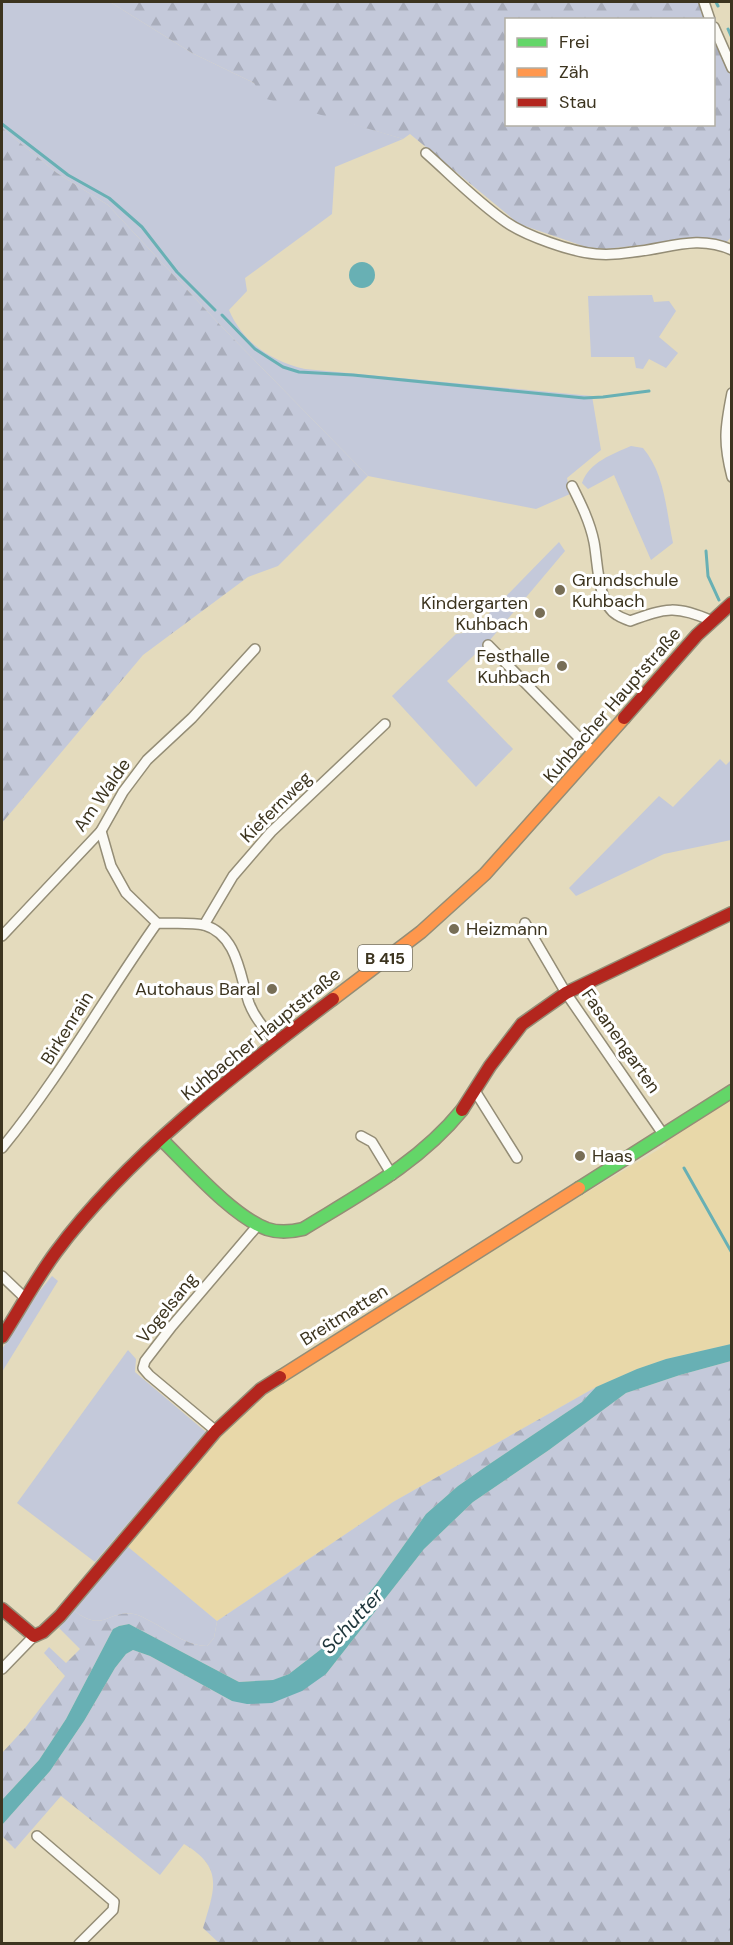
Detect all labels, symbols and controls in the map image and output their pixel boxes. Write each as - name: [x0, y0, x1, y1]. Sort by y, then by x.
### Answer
- legend: [505, 18, 715, 126]
- text: Frei: [559, 30, 590, 54]
- text: Zäh: [559, 60, 589, 84]
- text: Stau: [559, 90, 597, 114]
- place label: Grundschule Kuhbach: [572, 568, 678, 613]
- marker: Grundschule Kuhbach: [553, 583, 567, 597]
- place label: Kindergarten Kuhbach: [421, 591, 528, 636]
- marker: Kindergarten Kuhbach: [533, 606, 547, 620]
- street label: Kuhbacher Hauptstraße: [538, 622, 686, 788]
- place label: Festhalle Kuhbach: [476, 644, 550, 689]
- marker: Festhalle Kuhbach: [555, 659, 569, 673]
- street label: Am Walde: [68, 753, 136, 837]
- street label: Kiefernweg: [235, 766, 317, 848]
- place label: Heizmann: [466, 917, 548, 941]
- marker: Heizmann: [447, 922, 461, 936]
- road number: B 415: [358, 945, 412, 971]
- street label: Kuhbacher Hauptstraße: [176, 962, 346, 1106]
- place label: Autohaus Baral: [135, 977, 260, 1001]
- marker: Autohaus Baral: [265, 982, 279, 996]
- street label: Fasanengarten: [576, 984, 666, 1098]
- street label: Birkenrain: [35, 987, 99, 1069]
- place label: Haas: [592, 1144, 633, 1168]
- marker: Haas: [573, 1149, 587, 1163]
- street label: Vogelsang: [131, 1268, 203, 1348]
- street label: Breitmatten: [296, 1279, 392, 1351]
- water label: Schutter: [315, 1582, 389, 1659]

